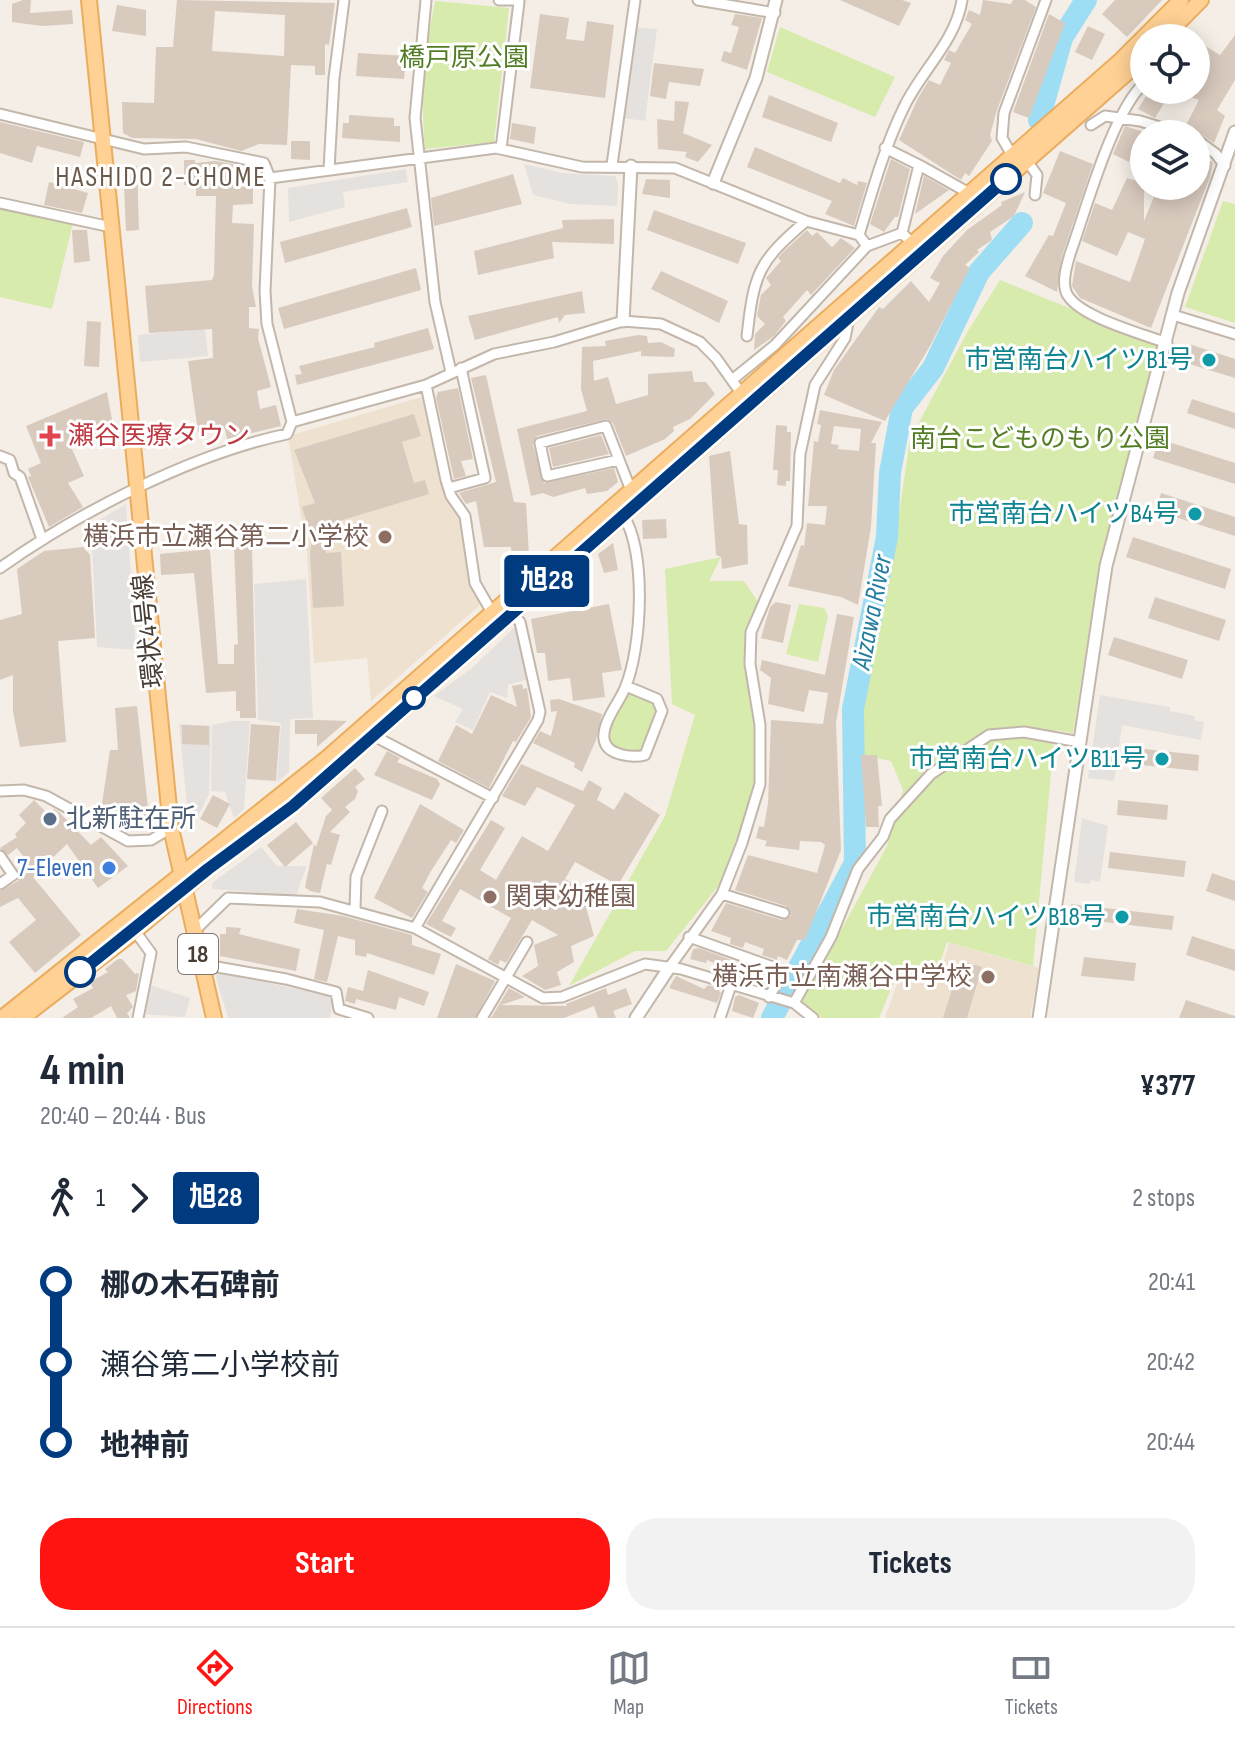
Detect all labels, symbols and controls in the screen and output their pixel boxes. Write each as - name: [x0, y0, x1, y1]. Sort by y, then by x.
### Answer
- map controls: [1130, 24, 1210, 200]
- button: locate: [1130, 24, 1210, 104]
- park label: 橋戸原公園: [399, 43, 529, 74]
- button: layers: [1130, 120, 1210, 200]
- district label: HASHIDO 2-CHOME: [55, 161, 267, 194]
- unlabelled marker: [991, 164, 1021, 194]
- place label: 市営南台ハイツB1号: [965, 345, 1193, 376]
- marker: 市営南台ハイツB1号: [1200, 351, 1218, 369]
- place label: 瀬谷医療タウン: [68, 421, 250, 452]
- park label: 南台こどものもり公園: [910, 424, 1170, 455]
- marker: 瀬谷医療タウン: [39, 425, 61, 447]
- place label: 市営南台ハイツB4号: [949, 499, 1179, 530]
- marker: 市営南台ハイツB4号: [1186, 505, 1204, 523]
- place label: 横浜市立瀬谷第二小学校: [83, 522, 369, 553]
- marker: 横浜市立瀬谷第二小学校: [376, 528, 394, 546]
- water label: Aizawa River: [845, 551, 899, 673]
- line badge: 旭28: [501, 555, 593, 607]
- text: 旭28: [520, 564, 574, 597]
- street label: 環状4号線: [128, 572, 170, 690]
- unlabelled marker: [403, 687, 425, 709]
- place label: 市営南台ハイツB11号: [909, 744, 1146, 775]
- marker: 市営南台ハイツB11号: [1153, 750, 1171, 768]
- place label: 北新駐在所: [66, 804, 196, 835]
- marker: 北新駐在所: [41, 810, 59, 828]
- place label: 7-Eleven: [17, 853, 93, 884]
- marker: 7-Eleven: [100, 859, 118, 877]
- place label: 関東幼稚園: [506, 882, 636, 913]
- marker: 関東幼稚園: [481, 888, 499, 906]
- place label: 市営南台ハイツB18号: [866, 902, 1106, 933]
- marker: 市営南台ハイツB18号: [1113, 908, 1131, 926]
- road number: 18: [178, 934, 218, 974]
- unlabelled marker: [65, 957, 95, 987]
- place label: 横浜市立南瀬谷中学校: [712, 962, 972, 993]
- marker: 横浜市立南瀬谷中学校: [979, 968, 997, 986]
- text: 4 min: [40, 1044, 125, 1097]
- text: ¥377: [1140, 1068, 1195, 1104]
- text: 20:40 – 20:44 · Bus: [40, 1101, 206, 1132]
- icon: walk: [40, 1176, 84, 1220]
- icon: forward: [117, 1176, 161, 1220]
- text: 旭28: [189, 1181, 243, 1214]
- text: 1: [96, 1183, 105, 1214]
- text: 2 stops: [1132, 1183, 1195, 1214]
- text: 20:41: [1148, 1267, 1195, 1298]
- text: 梛の木石碑前: [100, 1268, 280, 1304]
- text: 20:42: [1146, 1347, 1195, 1378]
- text: 瀬谷第二小学校前: [100, 1348, 340, 1384]
- text: 20:44: [1146, 1427, 1195, 1458]
- text: 地神前: [100, 1428, 190, 1464]
- button: Start: [40, 1518, 610, 1610]
- button: Tickets: [626, 1518, 1195, 1610]
- tab: Directions: [177, 1646, 253, 1721]
- tab: Map: [607, 1646, 651, 1721]
- tab: Tickets: [1005, 1646, 1058, 1721]

